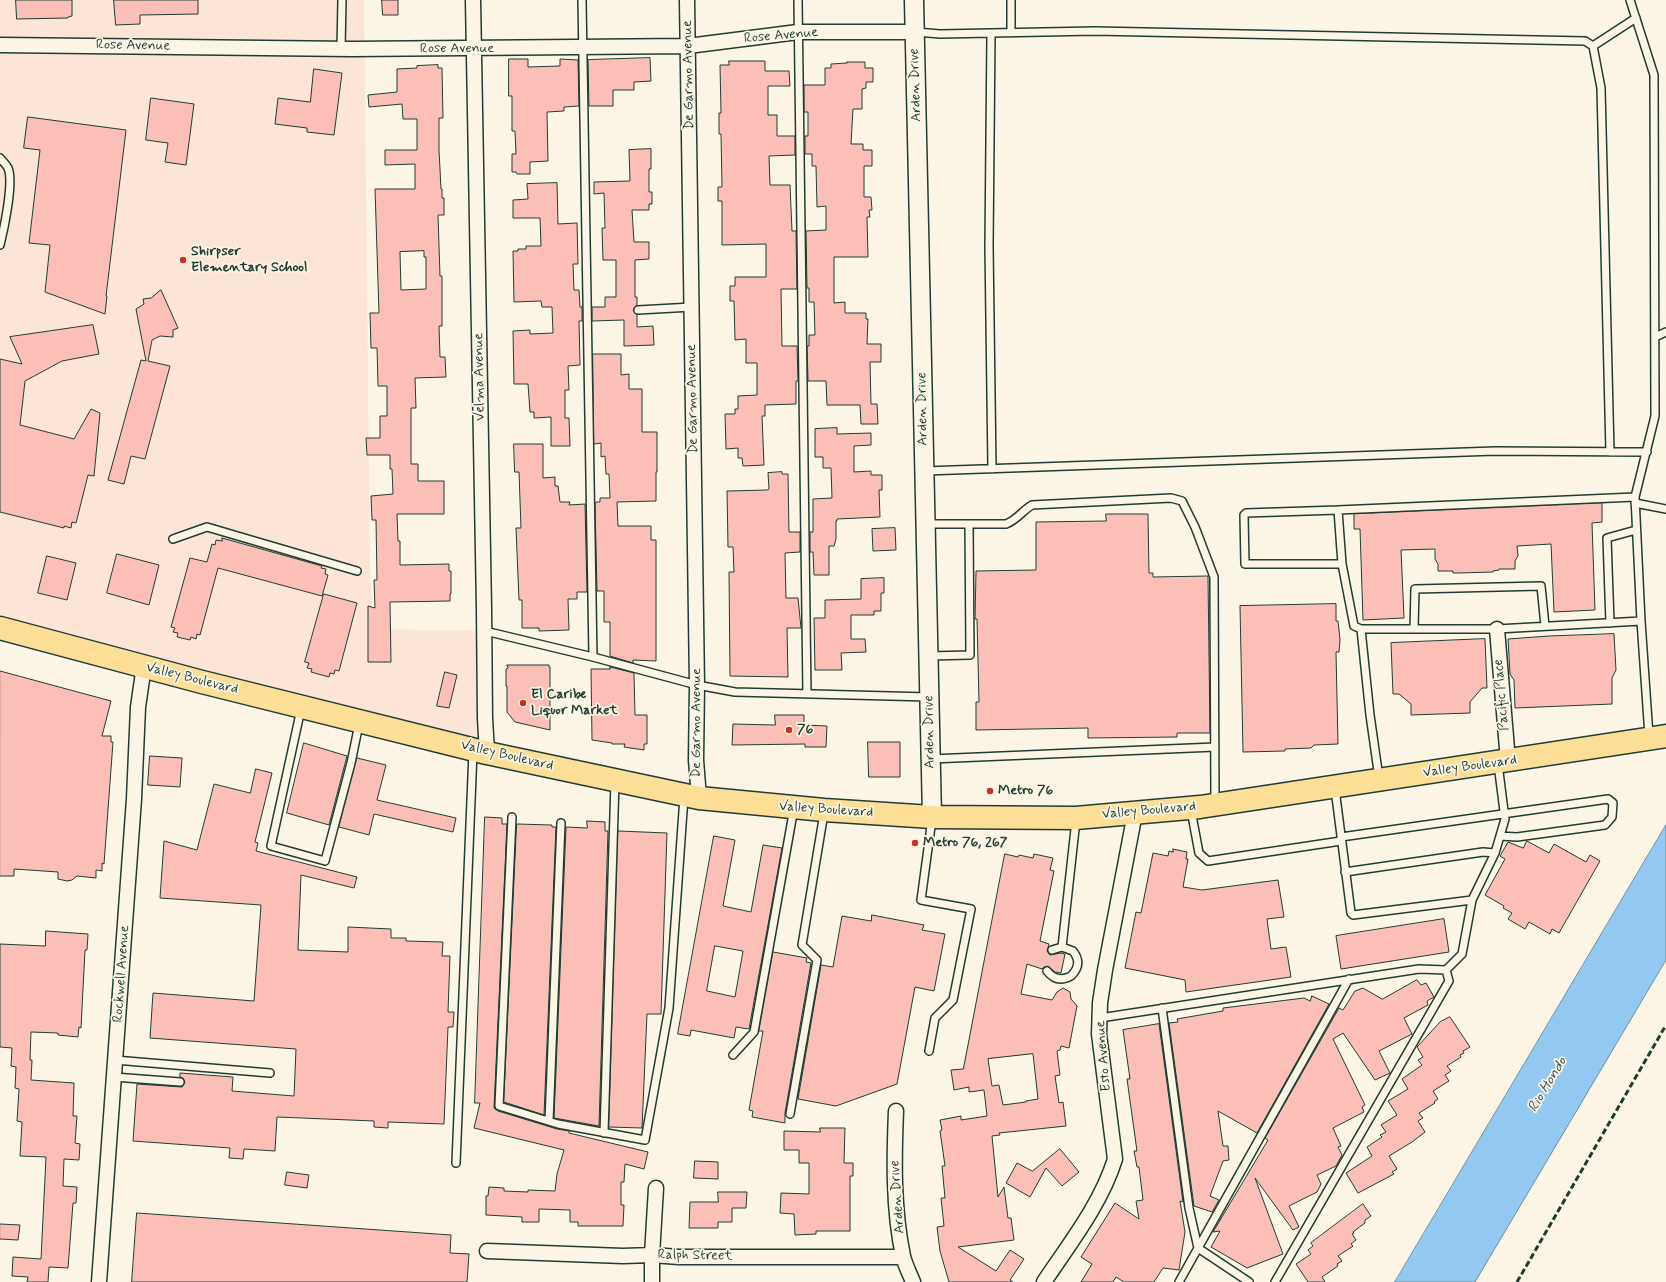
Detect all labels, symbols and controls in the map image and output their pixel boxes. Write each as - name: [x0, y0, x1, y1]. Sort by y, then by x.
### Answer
- street label: De Garmo Avenue: [680, 20, 698, 130]
- street label: Rose Avenue: [743, 24, 819, 48]
- street label: Rose Avenue: [96, 37, 170, 55]
- street label: Rose Avenue: [420, 41, 494, 57]
- street label: Arden Drive: [906, 48, 926, 122]
- place label: Shirpser Elementary School: [191, 244, 307, 276]
- marker: Shirpser Elementary School: [178, 255, 188, 265]
- street label: Velma Avenue: [471, 333, 489, 421]
- street label: De Garmo Avenue: [684, 344, 702, 454]
- street label: Arden Drive: [914, 372, 932, 446]
- street label: Pacific Place: [1490, 658, 1514, 732]
- street label: Valley Boulevard: [144, 659, 240, 699]
- street label: De Garmo Avenue: [689, 668, 705, 778]
- place label: El Caribe Liquor Market: [531, 687, 618, 720]
- street label: Arden Drive: [921, 695, 939, 769]
- marker: El Caribe Liquor Market: [518, 698, 528, 708]
- place label: 76: [797, 722, 813, 738]
- marker: 76: [784, 725, 794, 735]
- street label: Valley Boulevard: [459, 737, 555, 775]
- street label: Valley Boulevard: [1422, 752, 1518, 782]
- place label: Metro 76: [998, 783, 1053, 799]
- marker: Metro 76: [985, 786, 995, 796]
- street label: Valley Boulevard: [778, 798, 874, 822]
- street label: Valley Boulevard: [1101, 799, 1197, 823]
- place label: Metro 76, 267: [923, 835, 1008, 851]
- marker: Metro 76, 267: [910, 838, 920, 848]
- street label: Rockwell Avenue: [110, 925, 134, 1023]
- street label: Esto Avenue: [1093, 1020, 1115, 1092]
- water label: Rio Hondo: [1525, 1054, 1571, 1116]
- street label: Arden Drive: [887, 1160, 909, 1234]
- street label: Ralph Street: [657, 1247, 733, 1265]

